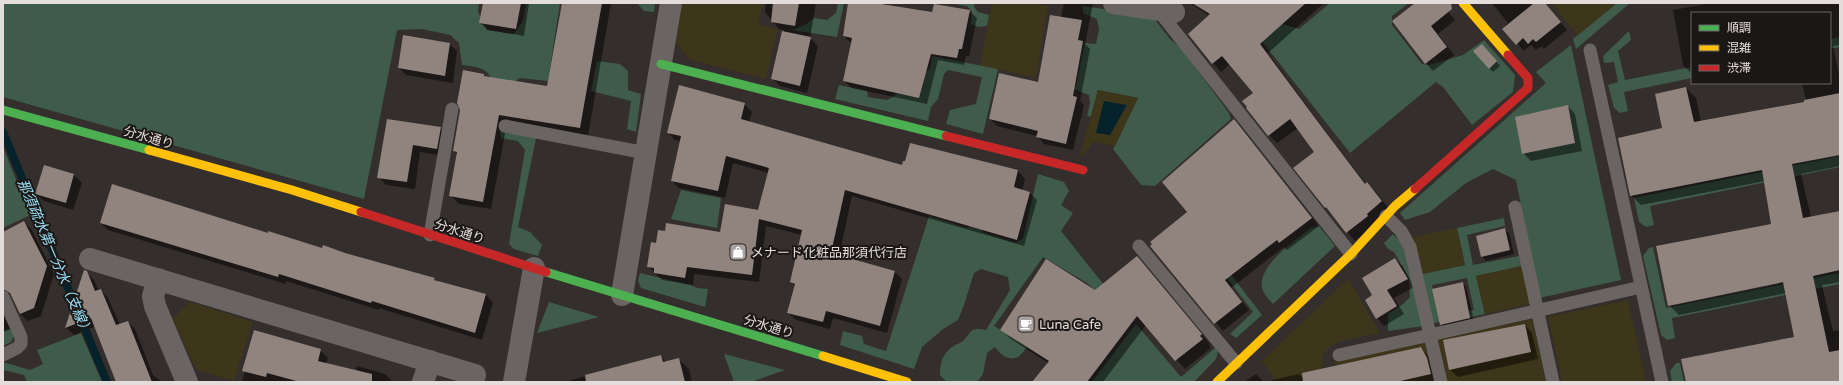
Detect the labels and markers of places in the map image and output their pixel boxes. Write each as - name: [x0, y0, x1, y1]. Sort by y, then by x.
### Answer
- shop icon: メナード化粧品那須代行店: [728, 242, 748, 262]
- place label: メナード化粧品那須代行店: [751, 245, 907, 261]
- cafe icon: Luna Cafe: [1016, 314, 1036, 334]
- place label: Luna Cafe: [1039, 317, 1101, 333]

